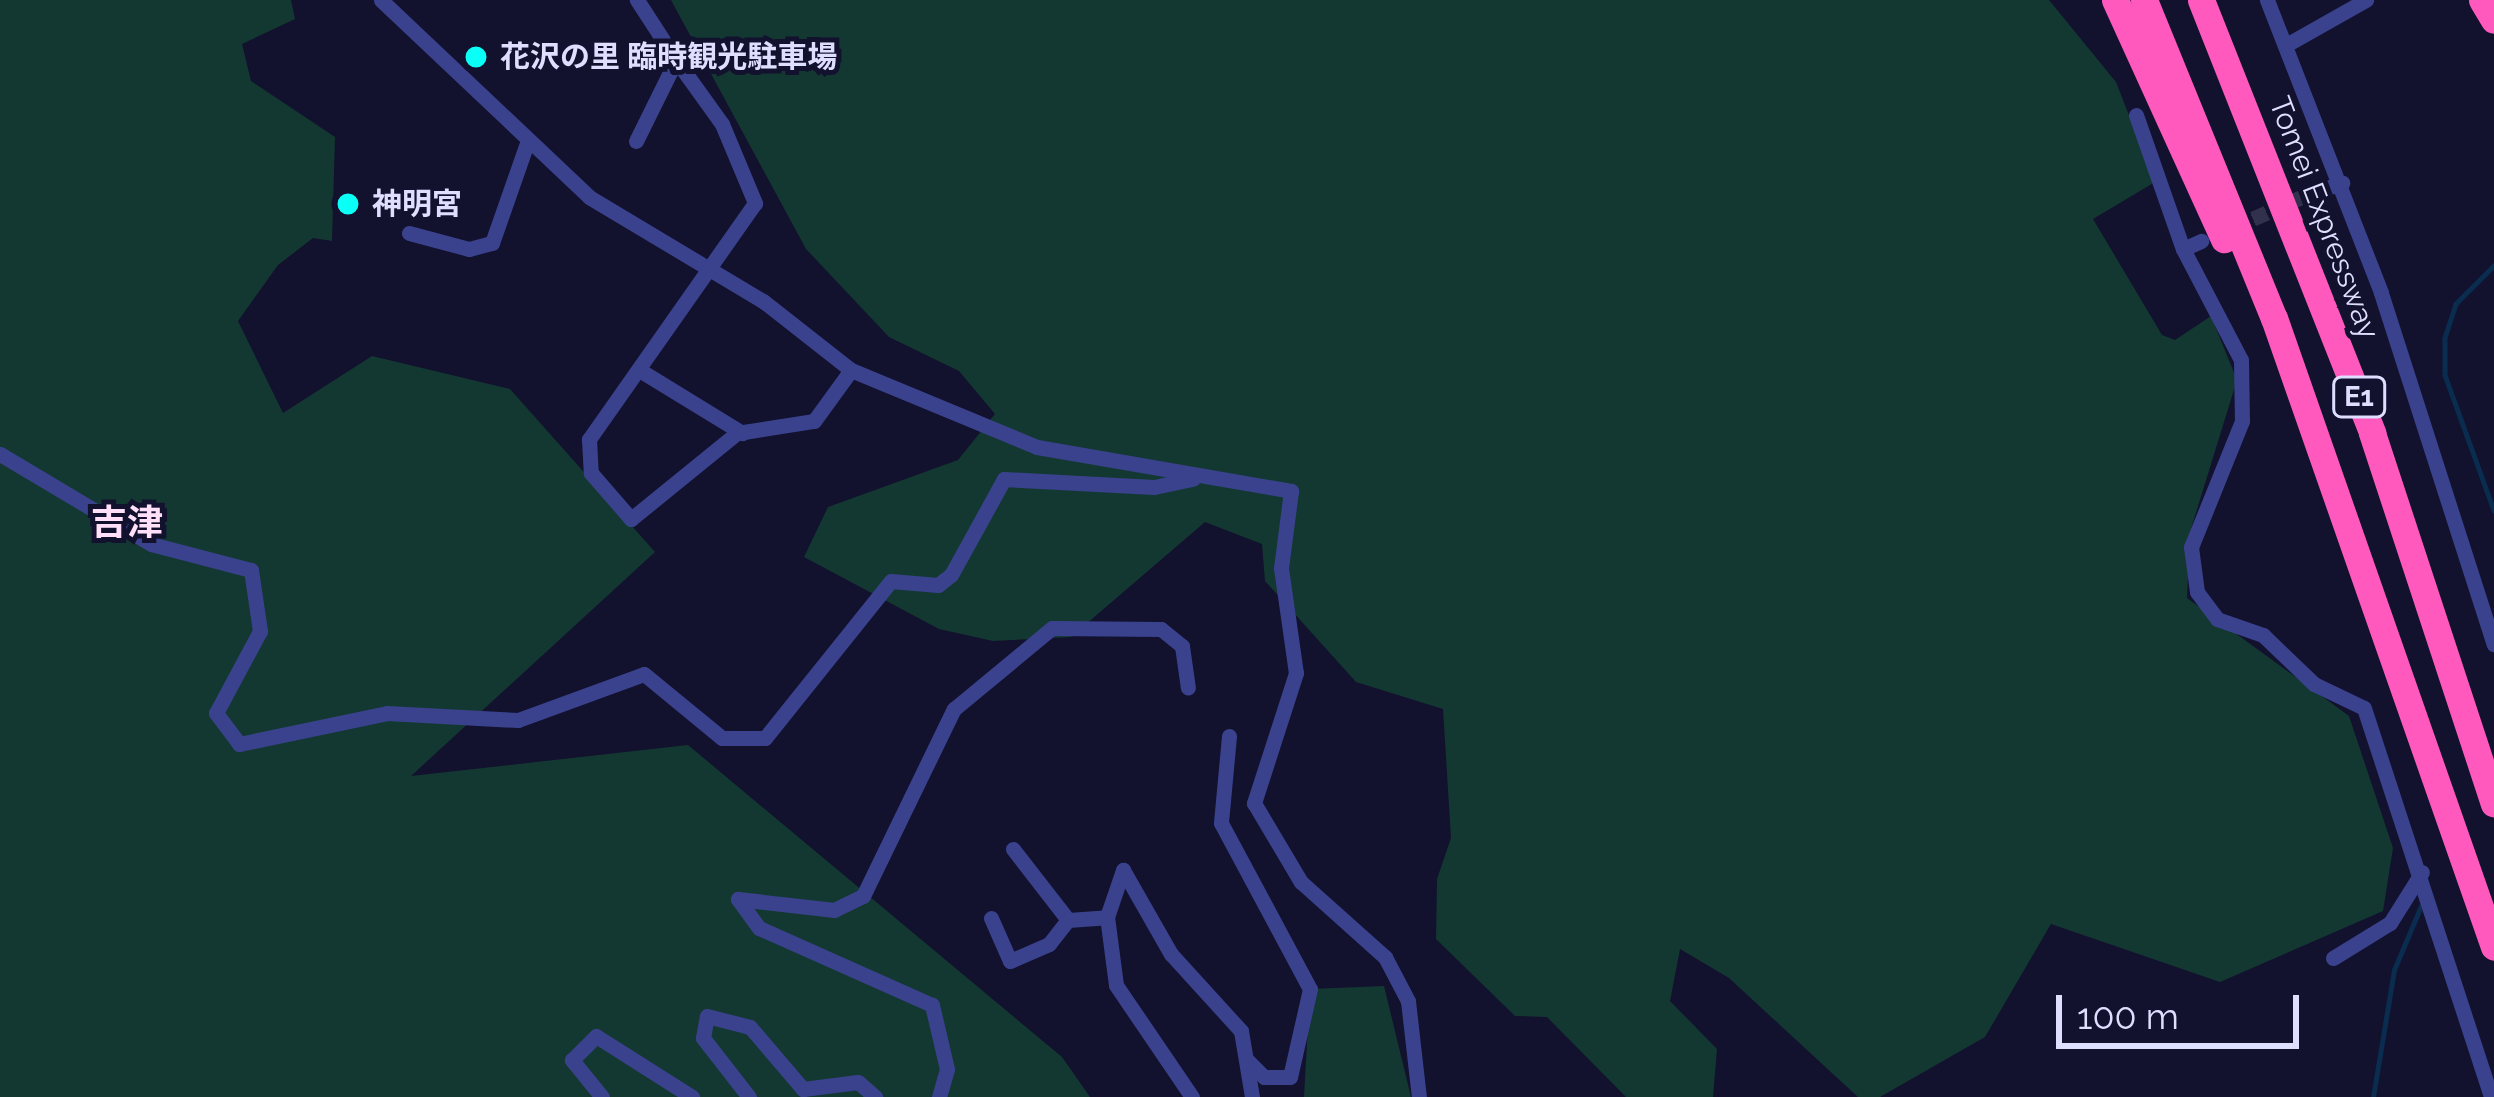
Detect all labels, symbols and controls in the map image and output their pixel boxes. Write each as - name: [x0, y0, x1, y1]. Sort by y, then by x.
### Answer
- place label: 花沢の里 臨時観光駐車場: [500, 39, 837, 75]
- marker: 花沢の里 臨時観光駐車場: [463, 44, 489, 70]
- street label: Tomei Expressway: [2261, 92, 2387, 344]
- place label: 神明宮: [372, 186, 462, 222]
- marker: 神明宮: [335, 191, 361, 217]
- road number: E1: [2332, 376, 2386, 418]
- district label: 吉津: [91, 501, 163, 545]
- scale bar: [2062, 971, 2305, 1045]
- text: 100 m: [2077, 995, 2179, 1037]

